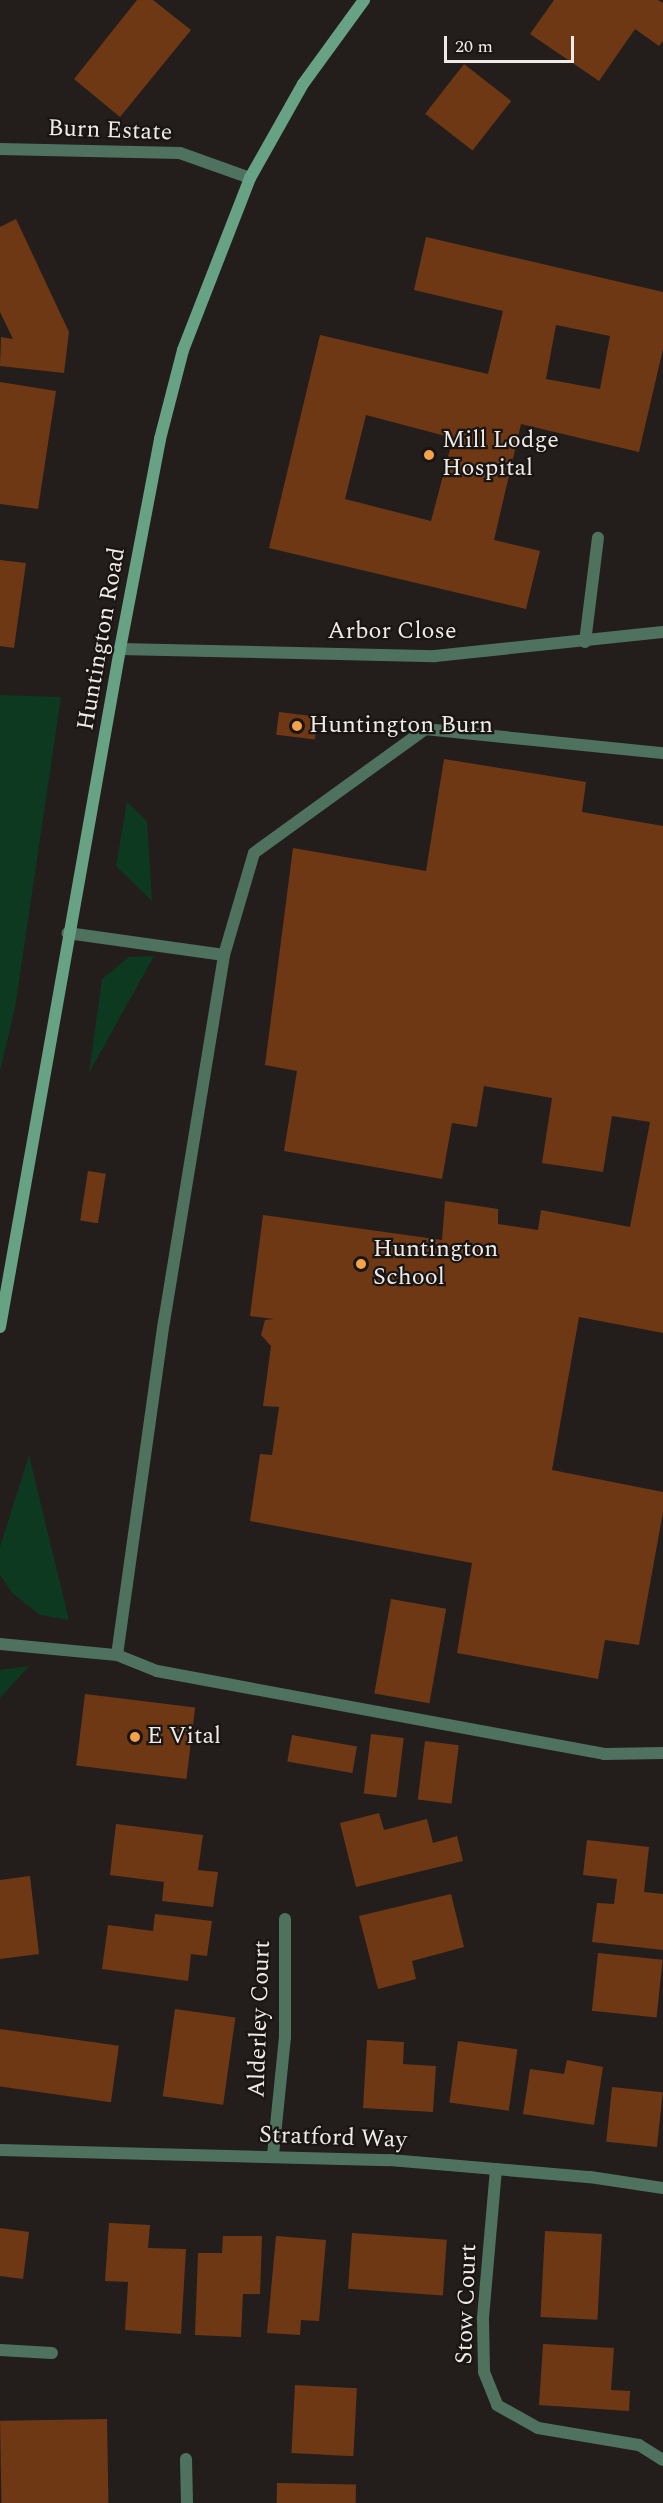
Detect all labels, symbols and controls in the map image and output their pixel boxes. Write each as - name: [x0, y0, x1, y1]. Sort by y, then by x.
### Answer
- scale bar: [447, 24, 578, 62]
- text: 20 m: [455, 33, 493, 60]
- street label: Burn Estate: [47, 114, 173, 148]
- place label: Mill Lodge Hospital: [442, 427, 559, 483]
- marker: Mill Lodge Hospital: [420, 446, 438, 464]
- street label: Huntington Road: [72, 545, 132, 733]
- street label: Arbor Close: [328, 618, 456, 646]
- place label: Huntington Burn: [309, 712, 493, 740]
- marker: Huntington Burn: [290, 719, 304, 733]
- place label: Huntington School: [373, 1236, 498, 1292]
- marker: Huntington School: [354, 1257, 368, 1271]
- place label: E Vital: [147, 1723, 221, 1751]
- marker: E Vital: [128, 1730, 142, 1744]
- street label: Alderley Court: [243, 1940, 277, 2098]
- street label: Stratford Way: [259, 2121, 407, 2155]
- street label: Stow Court: [451, 2243, 483, 2365]

